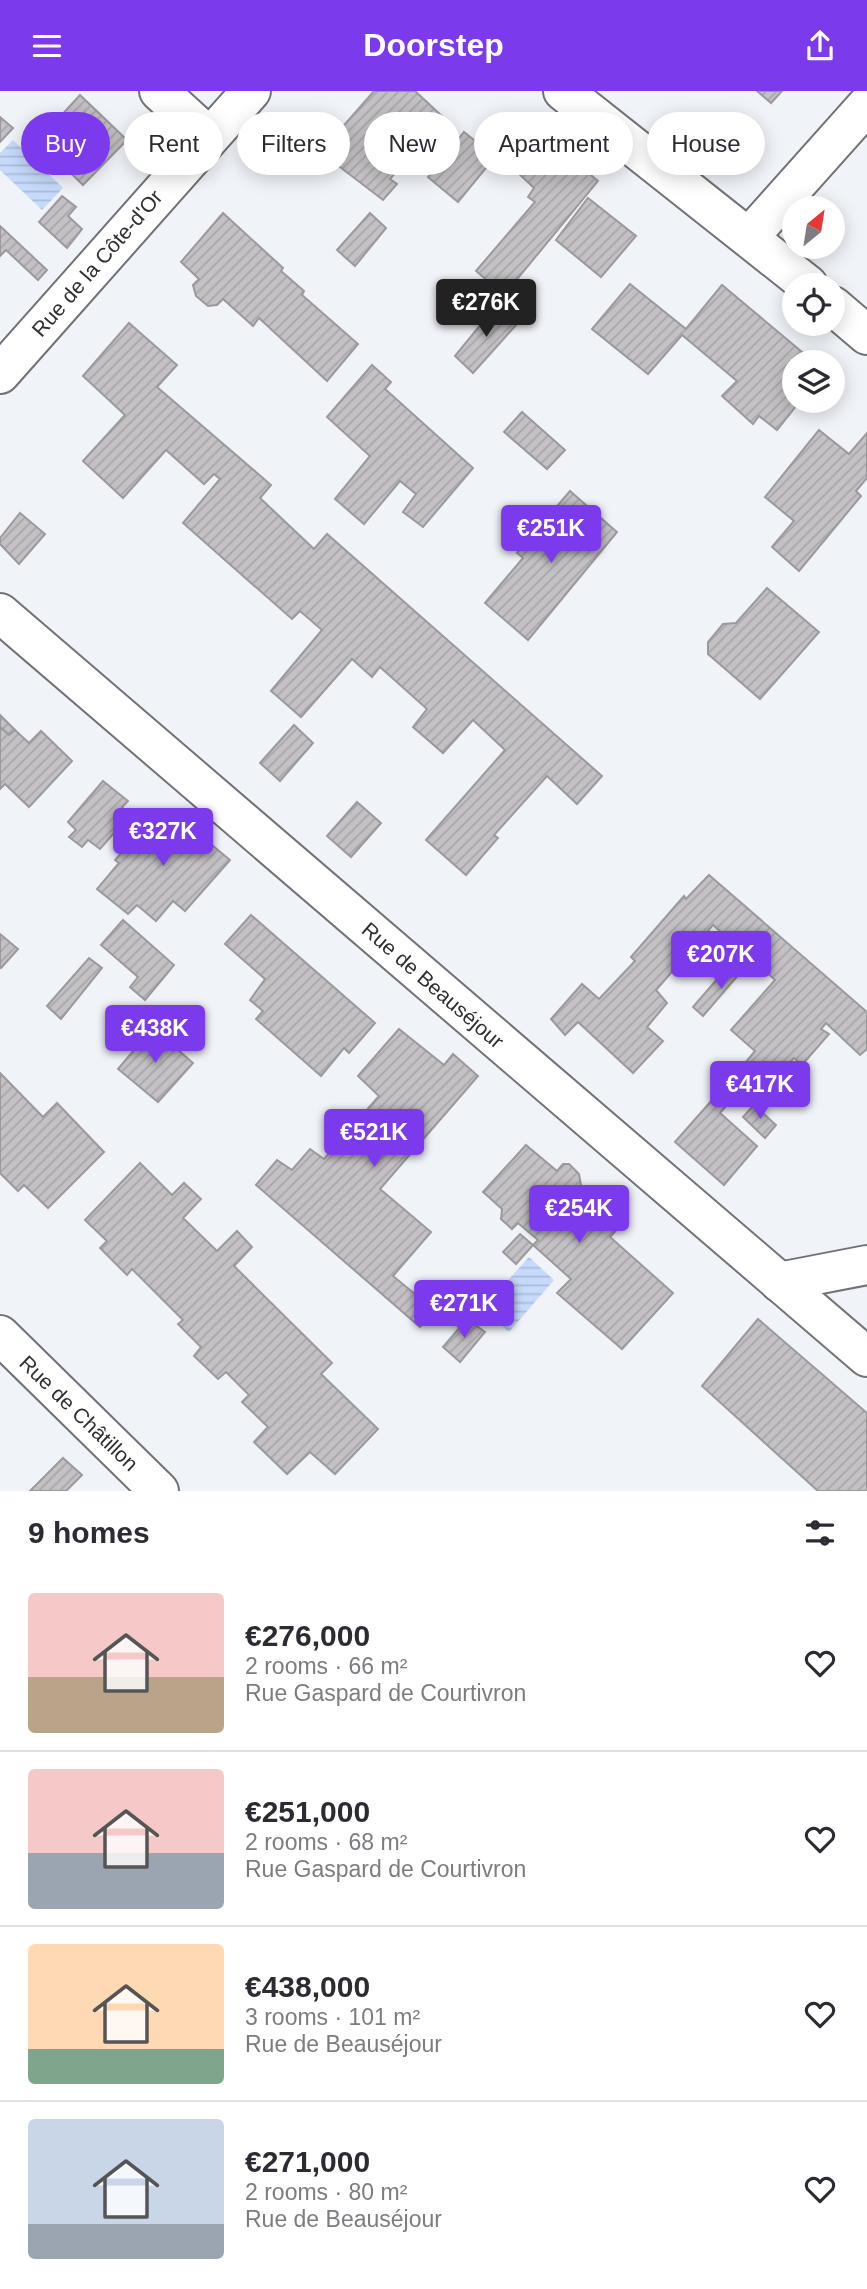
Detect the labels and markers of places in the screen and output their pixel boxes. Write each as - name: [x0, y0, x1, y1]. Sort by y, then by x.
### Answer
- pin: €276K: [437, 279, 535, 339]
- pin: €251K: [502, 505, 600, 565]
- pin: €327K: [114, 809, 212, 868]
- pin: €207K: [672, 932, 770, 991]
- pin: €438K: [106, 1005, 204, 1065]
- pin: €417K: [711, 1061, 809, 1121]
- pin: €521K: [325, 1109, 423, 1169]
- pin: €254K: [530, 1185, 628, 1245]
- pin: €271K: [415, 1281, 513, 1340]

